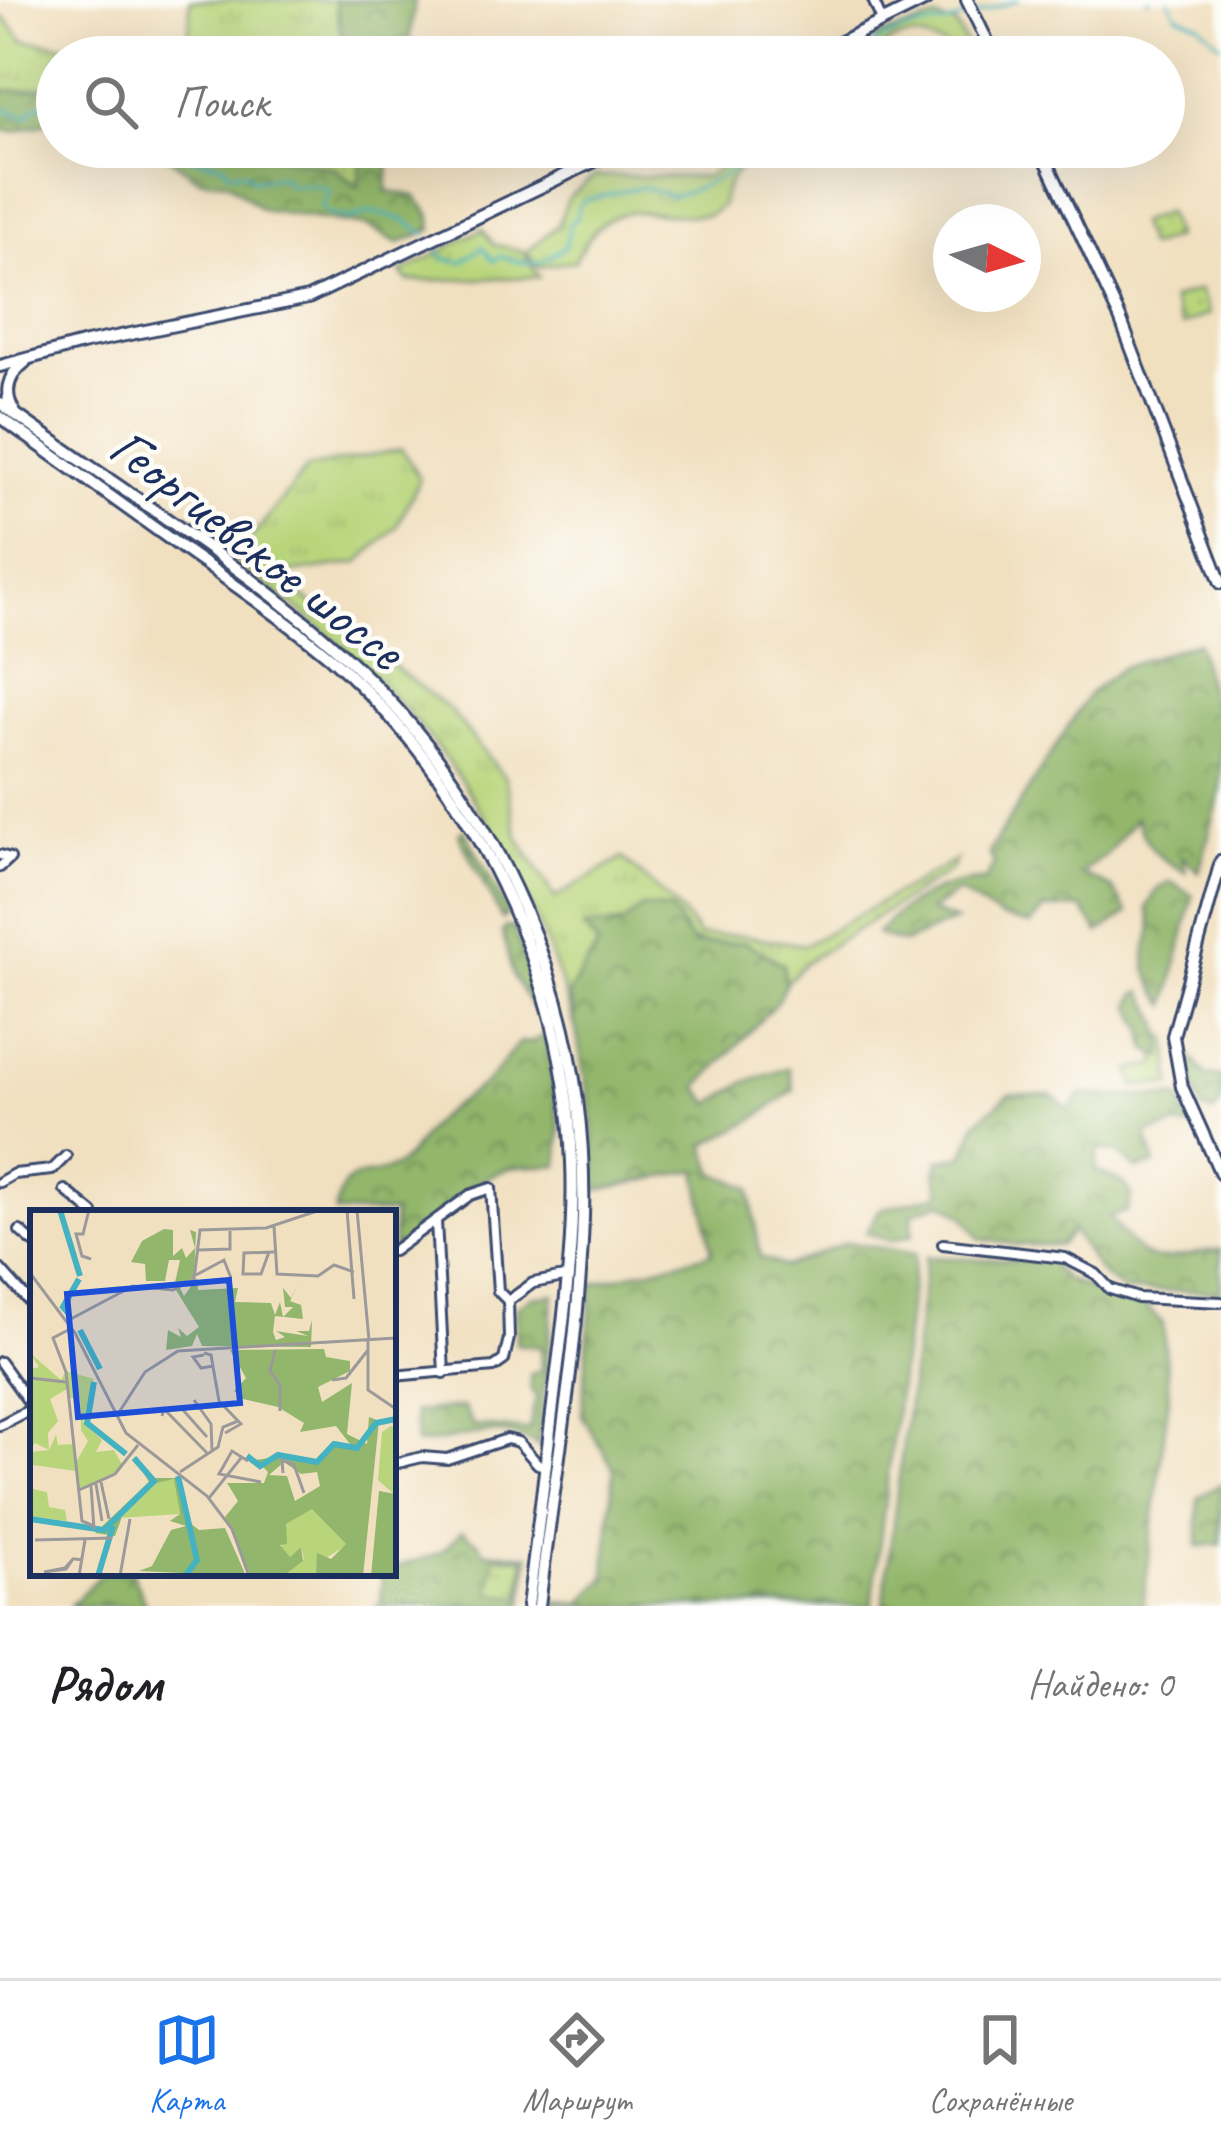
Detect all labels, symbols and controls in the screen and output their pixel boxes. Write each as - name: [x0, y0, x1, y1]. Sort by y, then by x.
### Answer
- search box: [36, 36, 1185, 168]
- icon: search: [78, 69, 144, 135]
- text: Поиск: [174, 74, 269, 131]
- north arrow: [933, 204, 1041, 312]
- street label: Георгиевское шоссе: [96, 410, 422, 687]
- inset map: [30, 1210, 396, 1576]
- text: Рядом: [48, 1652, 162, 1716]
- text: Найдено: 0: [1028, 1660, 1173, 1709]
- tab: Карта: [149, 2007, 224, 2121]
- tab: Маршрут: [522, 2007, 631, 2121]
- tab: Сохранённые: [929, 2007, 1072, 2121]

